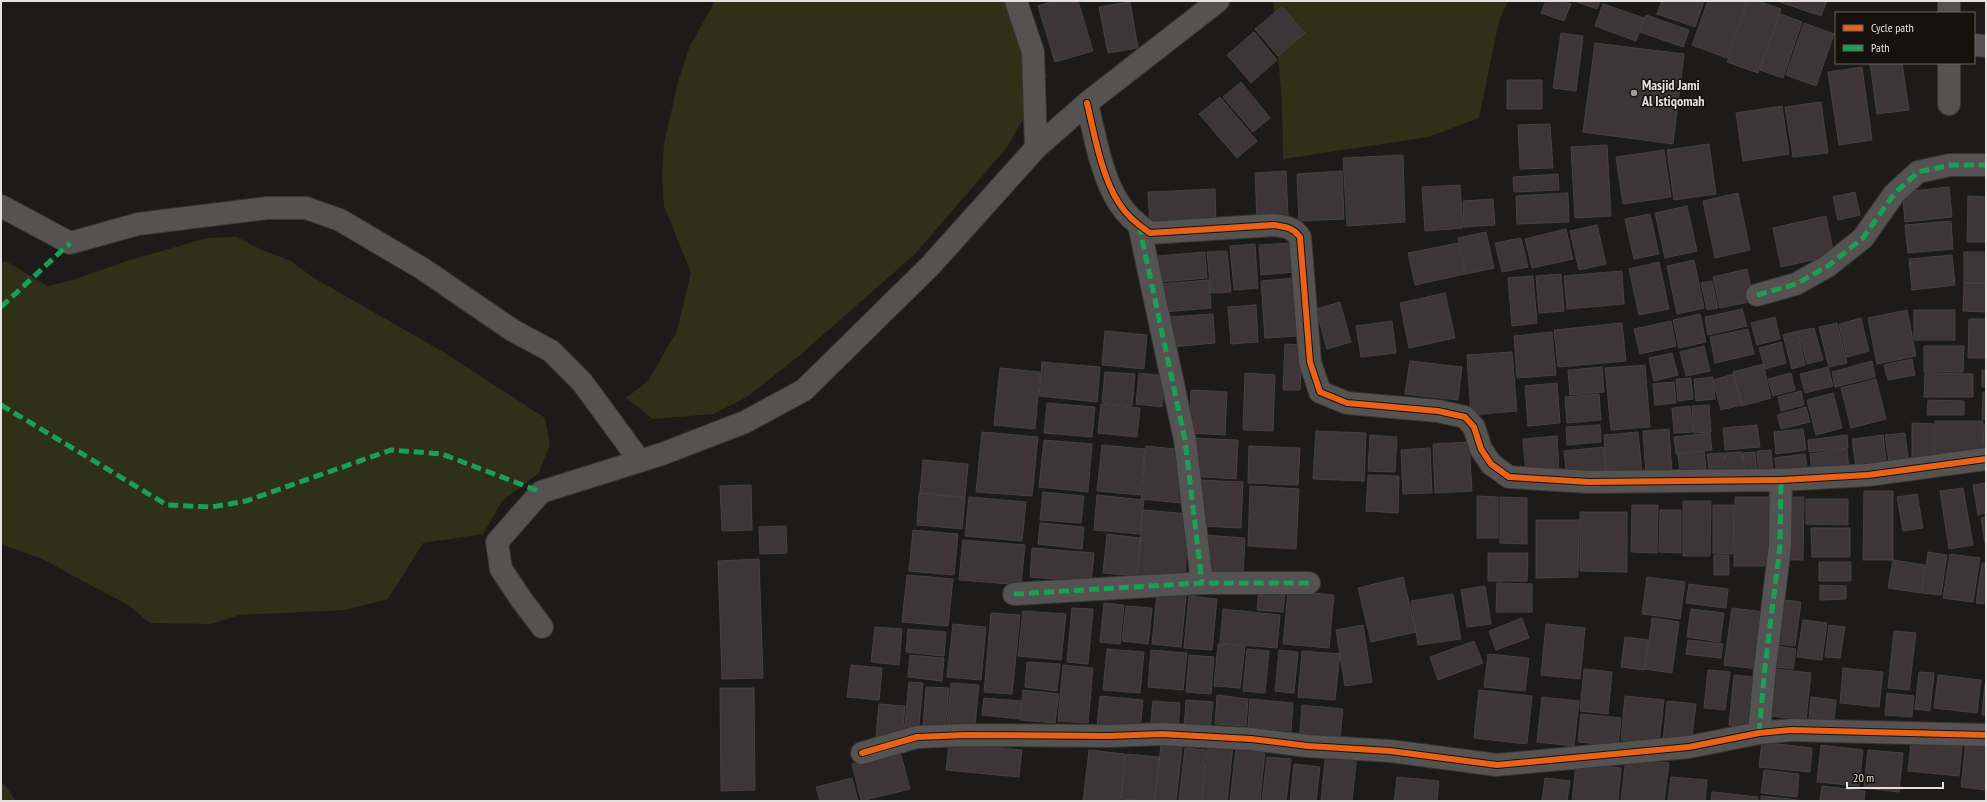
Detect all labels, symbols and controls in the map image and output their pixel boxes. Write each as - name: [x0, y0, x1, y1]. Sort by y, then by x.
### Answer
- legend: [1835, 12, 1975, 64]
- text: Cycle path: [1871, 20, 1914, 35]
- text: Path: [1871, 40, 1889, 55]
- place label: Masjid Jami Al Istiqomah: [1641, 76, 1705, 110]
- marker: Masjid Jami Al Istiqomah: [1629, 88, 1639, 98]
- scale bar: [1847, 764, 1943, 790]
- text: 20 m: [1853, 770, 1874, 785]

